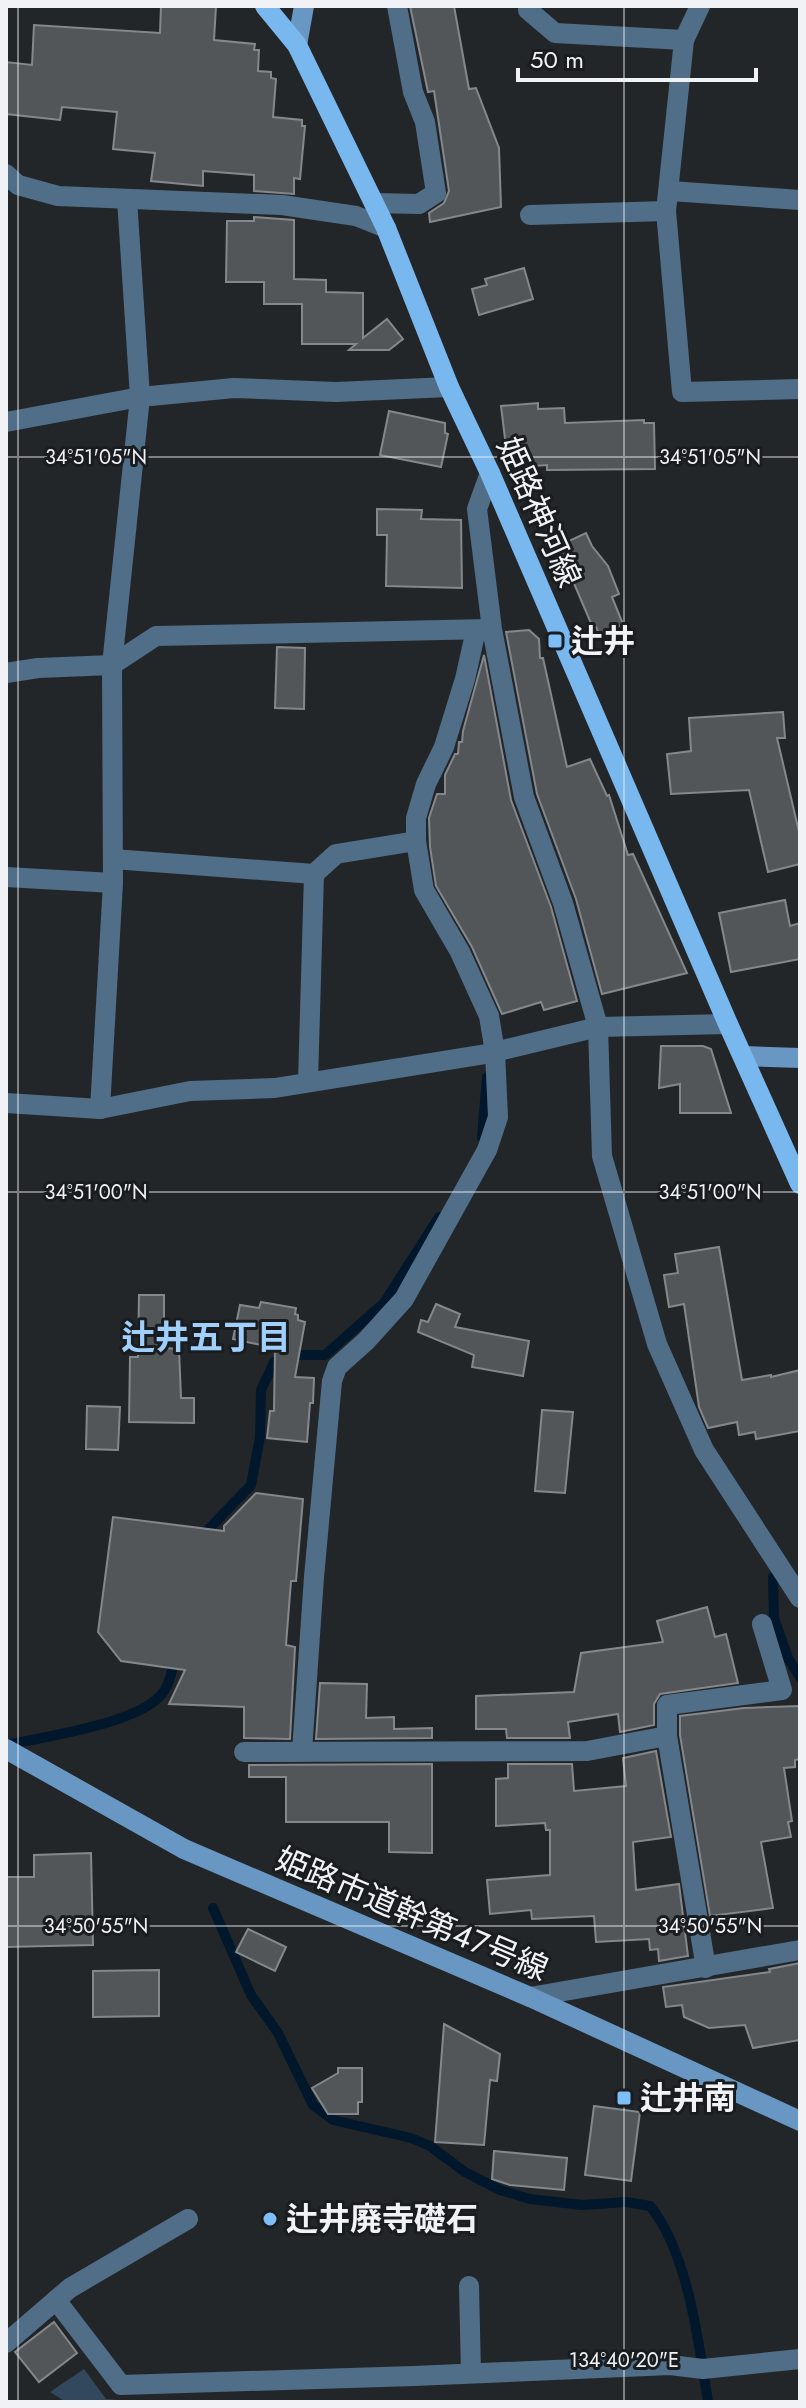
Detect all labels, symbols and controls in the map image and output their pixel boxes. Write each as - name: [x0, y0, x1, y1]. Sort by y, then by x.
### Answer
- scale bar: [518, 32, 756, 82]
- text: 50 m: [530, 42, 584, 77]
- street label: 姫路神河線: [485, 430, 593, 594]
- text: 34°51'05"N: [45, 443, 147, 472]
- text: 34°51'05"N: [659, 443, 761, 472]
- place label: 辻井: [571, 618, 635, 664]
- marker: 辻井: [546, 632, 564, 650]
- text: 34°51'00"N: [45, 1178, 147, 1207]
- text: 34°51'00"N: [659, 1178, 761, 1207]
- district label: 辻井五丁目: [121, 1313, 291, 1362]
- street label: 姫路市道幹第47号線: [269, 1836, 555, 1992]
- text: 34°50'55"N: [44, 1912, 148, 1941]
- text: 34°50'55"N: [658, 1912, 762, 1941]
- place label: 辻井南: [640, 2075, 736, 2121]
- marker: 辻井南: [615, 2089, 633, 2107]
- place label: 辻井廃寺礎石: [286, 2196, 478, 2242]
- marker: 辻井廃寺礎石: [261, 2210, 279, 2228]
- text: 134°40'20"E: [569, 2346, 679, 2375]

